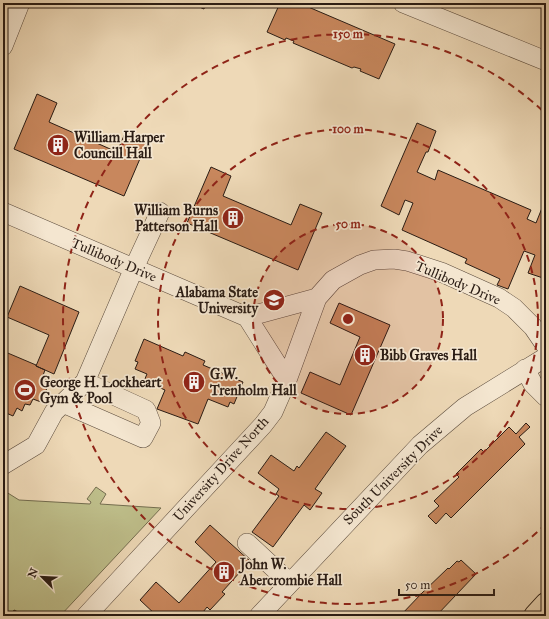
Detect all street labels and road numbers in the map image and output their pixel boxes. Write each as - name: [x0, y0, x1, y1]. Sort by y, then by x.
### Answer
- street label: Tullibody Drive: [69, 234, 159, 286]
- street label: Tullibody Drive: [413, 257, 503, 309]
- street label: University Drive North: [169, 413, 273, 525]
- street label: South University Drive: [340, 422, 446, 528]

